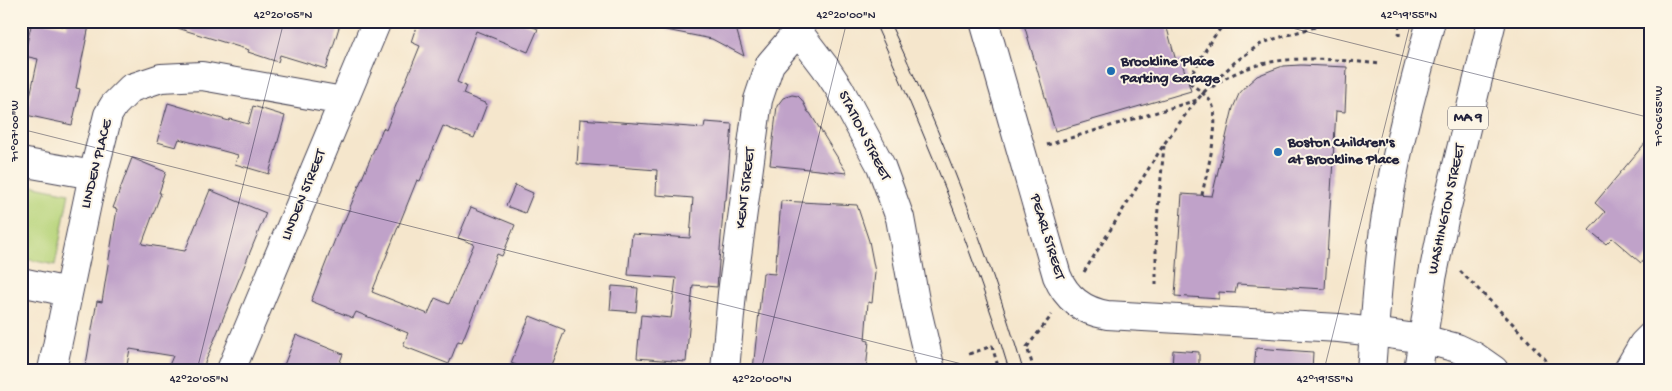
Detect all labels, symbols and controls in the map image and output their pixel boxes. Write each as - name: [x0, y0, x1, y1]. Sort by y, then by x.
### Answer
- text: 42°20'05"N: [254, 9, 312, 23]
- text: 42°20'00"N: [816, 9, 876, 23]
- text: 42°19'55"N: [1381, 9, 1437, 23]
- place label: Brookline Place Parking Garage: [1120, 53, 1221, 88]
- marker: Brookline Place Parking Garage: [1105, 65, 1117, 77]
- text: 71°06'55"W: [1653, 86, 1667, 147]
- street label: STATION STREET: [834, 88, 895, 185]
- text: 71°07'00"W: [9, 100, 23, 163]
- road number: MA 9: [1448, 106, 1488, 130]
- street label: LINDEN PLACE: [77, 117, 117, 211]
- place label: Boston Children's at Brookline Place: [1287, 134, 1400, 169]
- street label: WASHINGTON STREET: [1424, 141, 1470, 276]
- street label: KENT STREET: [732, 145, 760, 230]
- street label: LINDEN STREET: [278, 146, 331, 243]
- marker: Boston Children's at Brookline Place: [1272, 146, 1284, 158]
- street label: PEARL STREET: [1025, 191, 1069, 283]
- text: 42°20'05"N: [170, 373, 228, 387]
- text: 42°20'00"N: [732, 373, 792, 387]
- text: 42°19'55"N: [1297, 373, 1353, 387]

